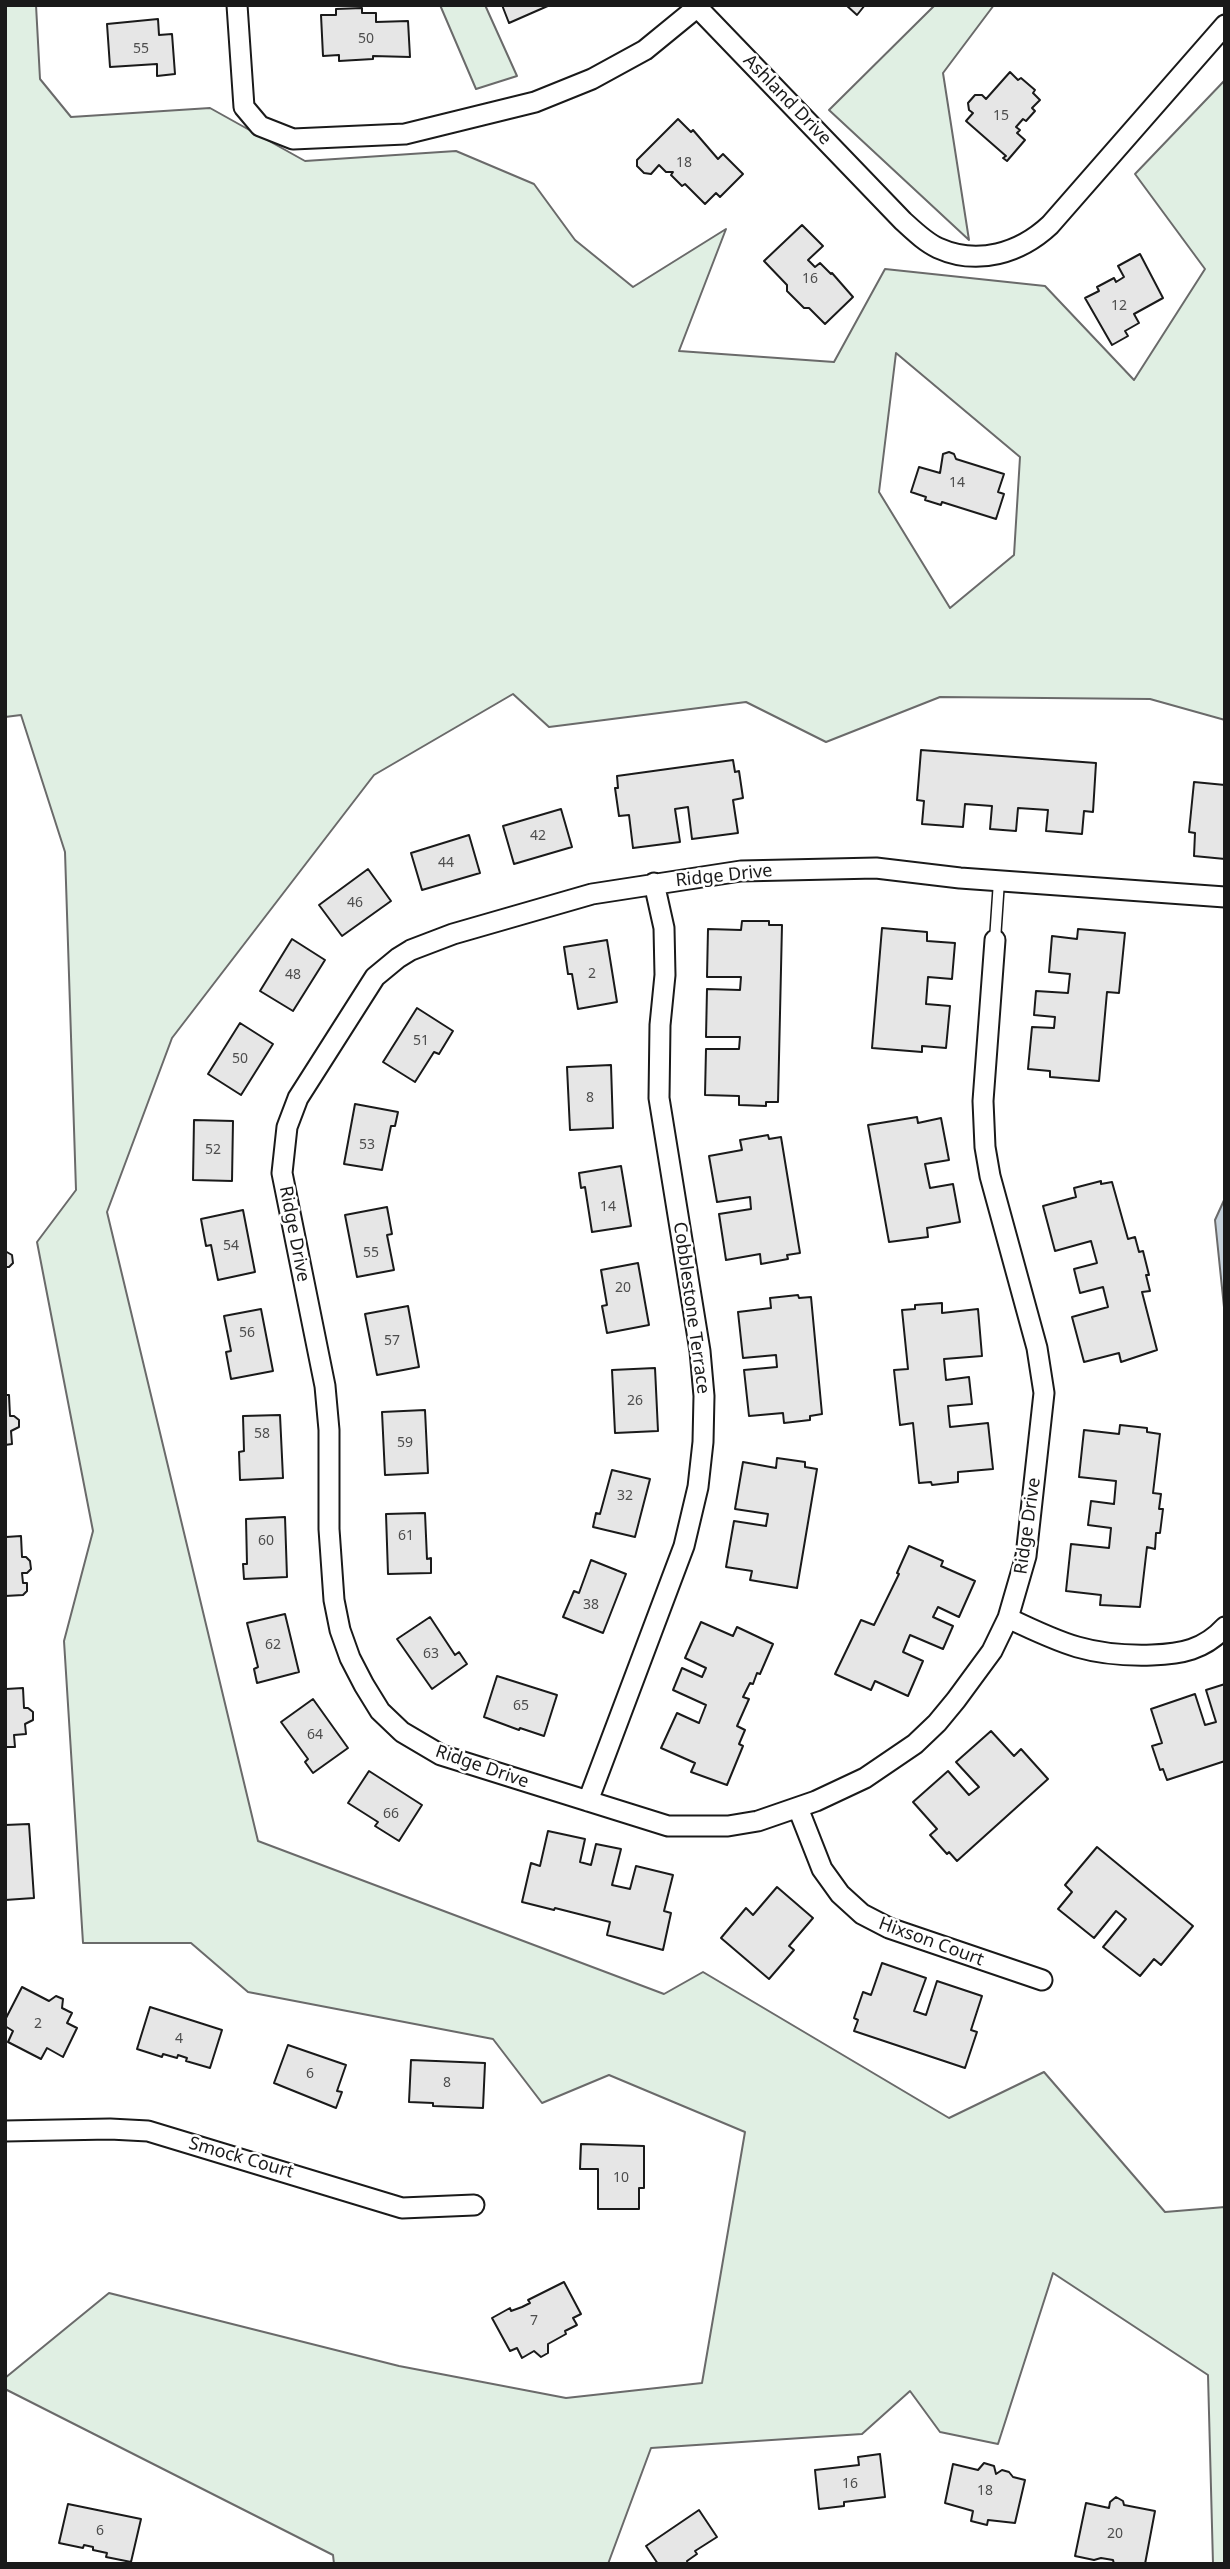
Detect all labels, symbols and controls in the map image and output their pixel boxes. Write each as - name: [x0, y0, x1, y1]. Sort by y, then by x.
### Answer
- house number: 50: [358, 31, 374, 47]
- house number: 55: [133, 41, 149, 57]
- street label: Ashland Drive: [738, 50, 836, 150]
- house number: 15: [993, 108, 1009, 124]
- house number: 18: [676, 155, 692, 171]
- house number: 16: [802, 271, 818, 287]
- house number: 12: [1111, 298, 1127, 314]
- house number: 14: [949, 475, 965, 491]
- house number: 42: [530, 828, 546, 844]
- house number: 44: [438, 855, 454, 871]
- street label: Ridge Drive: [674, 860, 774, 892]
- house number: 46: [347, 895, 363, 911]
- house number: 2: [588, 966, 596, 982]
- house number: 48: [285, 967, 301, 983]
- house number: 51: [413, 1033, 429, 1049]
- house number: 50: [232, 1051, 248, 1067]
- house number: 8: [586, 1090, 594, 1106]
- house number: 53: [359, 1137, 375, 1153]
- house number: 52: [205, 1142, 221, 1158]
- street label: Ridge Drive: [274, 1184, 314, 1284]
- house number: 14: [600, 1199, 616, 1215]
- street label: Cobblestone Terrace: [668, 1221, 714, 1395]
- house number: 54: [223, 1238, 239, 1254]
- house number: 55: [363, 1245, 379, 1261]
- house number: 20: [615, 1280, 631, 1296]
- house number: 56: [239, 1325, 255, 1341]
- house number: 57: [384, 1333, 400, 1349]
- house number: 26: [627, 1393, 643, 1409]
- house number: 58: [254, 1426, 270, 1442]
- house number: 59: [397, 1435, 413, 1451]
- street label: Ridge Drive: [1011, 1476, 1045, 1576]
- house number: 32: [617, 1488, 633, 1504]
- house number: 61: [398, 1528, 414, 1544]
- house number: 60: [258, 1533, 274, 1549]
- house number: 38: [583, 1597, 599, 1613]
- house number: 62: [265, 1637, 281, 1653]
- house number: 63: [423, 1646, 439, 1662]
- house number: 65: [513, 1698, 529, 1714]
- house number: 64: [307, 1727, 323, 1743]
- street label: Ridge Drive: [432, 1741, 532, 1793]
- house number: 66: [383, 1806, 399, 1822]
- street label: Hixson Court: [876, 1913, 986, 1971]
- house number: 2: [34, 2016, 42, 2032]
- house number: 4: [175, 2031, 183, 2047]
- house number: 6: [306, 2066, 314, 2082]
- house number: 8: [443, 2075, 451, 2091]
- street label: Smock Court: [186, 2133, 296, 2183]
- house number: 10: [613, 2170, 629, 2186]
- house number: 7: [530, 2313, 538, 2329]
- house number: 16: [842, 2476, 858, 2492]
- house number: 18: [977, 2483, 993, 2499]
- house number: 6: [96, 2523, 104, 2539]
- house number: 20: [1107, 2526, 1123, 2542]

